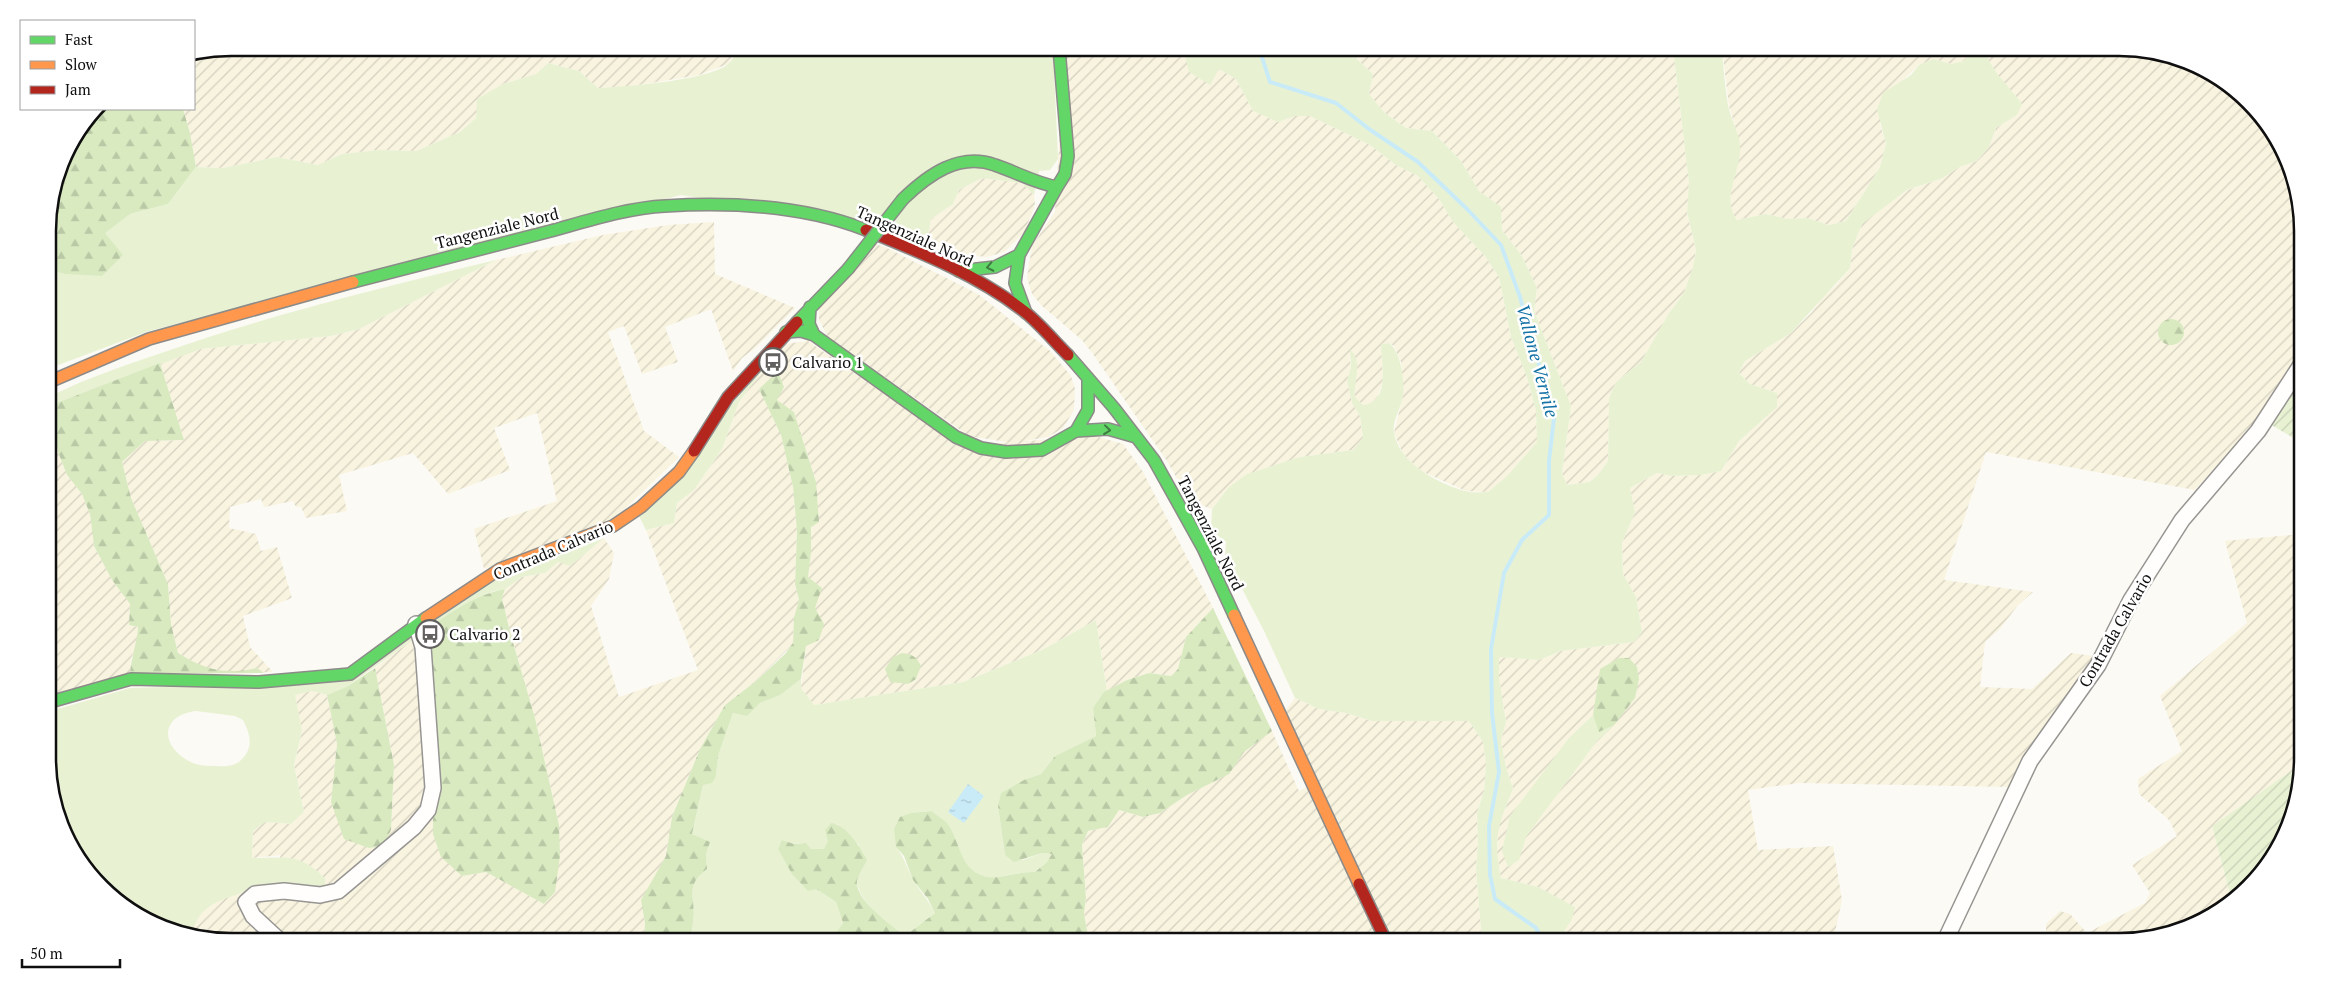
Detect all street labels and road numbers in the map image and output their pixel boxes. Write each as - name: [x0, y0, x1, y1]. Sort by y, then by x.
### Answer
- street label: Tangenziale Nord: [853, 200, 977, 272]
- street label: Tangenziale Nord: [433, 202, 561, 254]
- street label: Tangenziale Nord: [1173, 472, 1249, 594]
- street label: Contrada Calvario: [490, 515, 617, 585]
- street label: Contrada Calvario: [2073, 569, 2157, 691]

